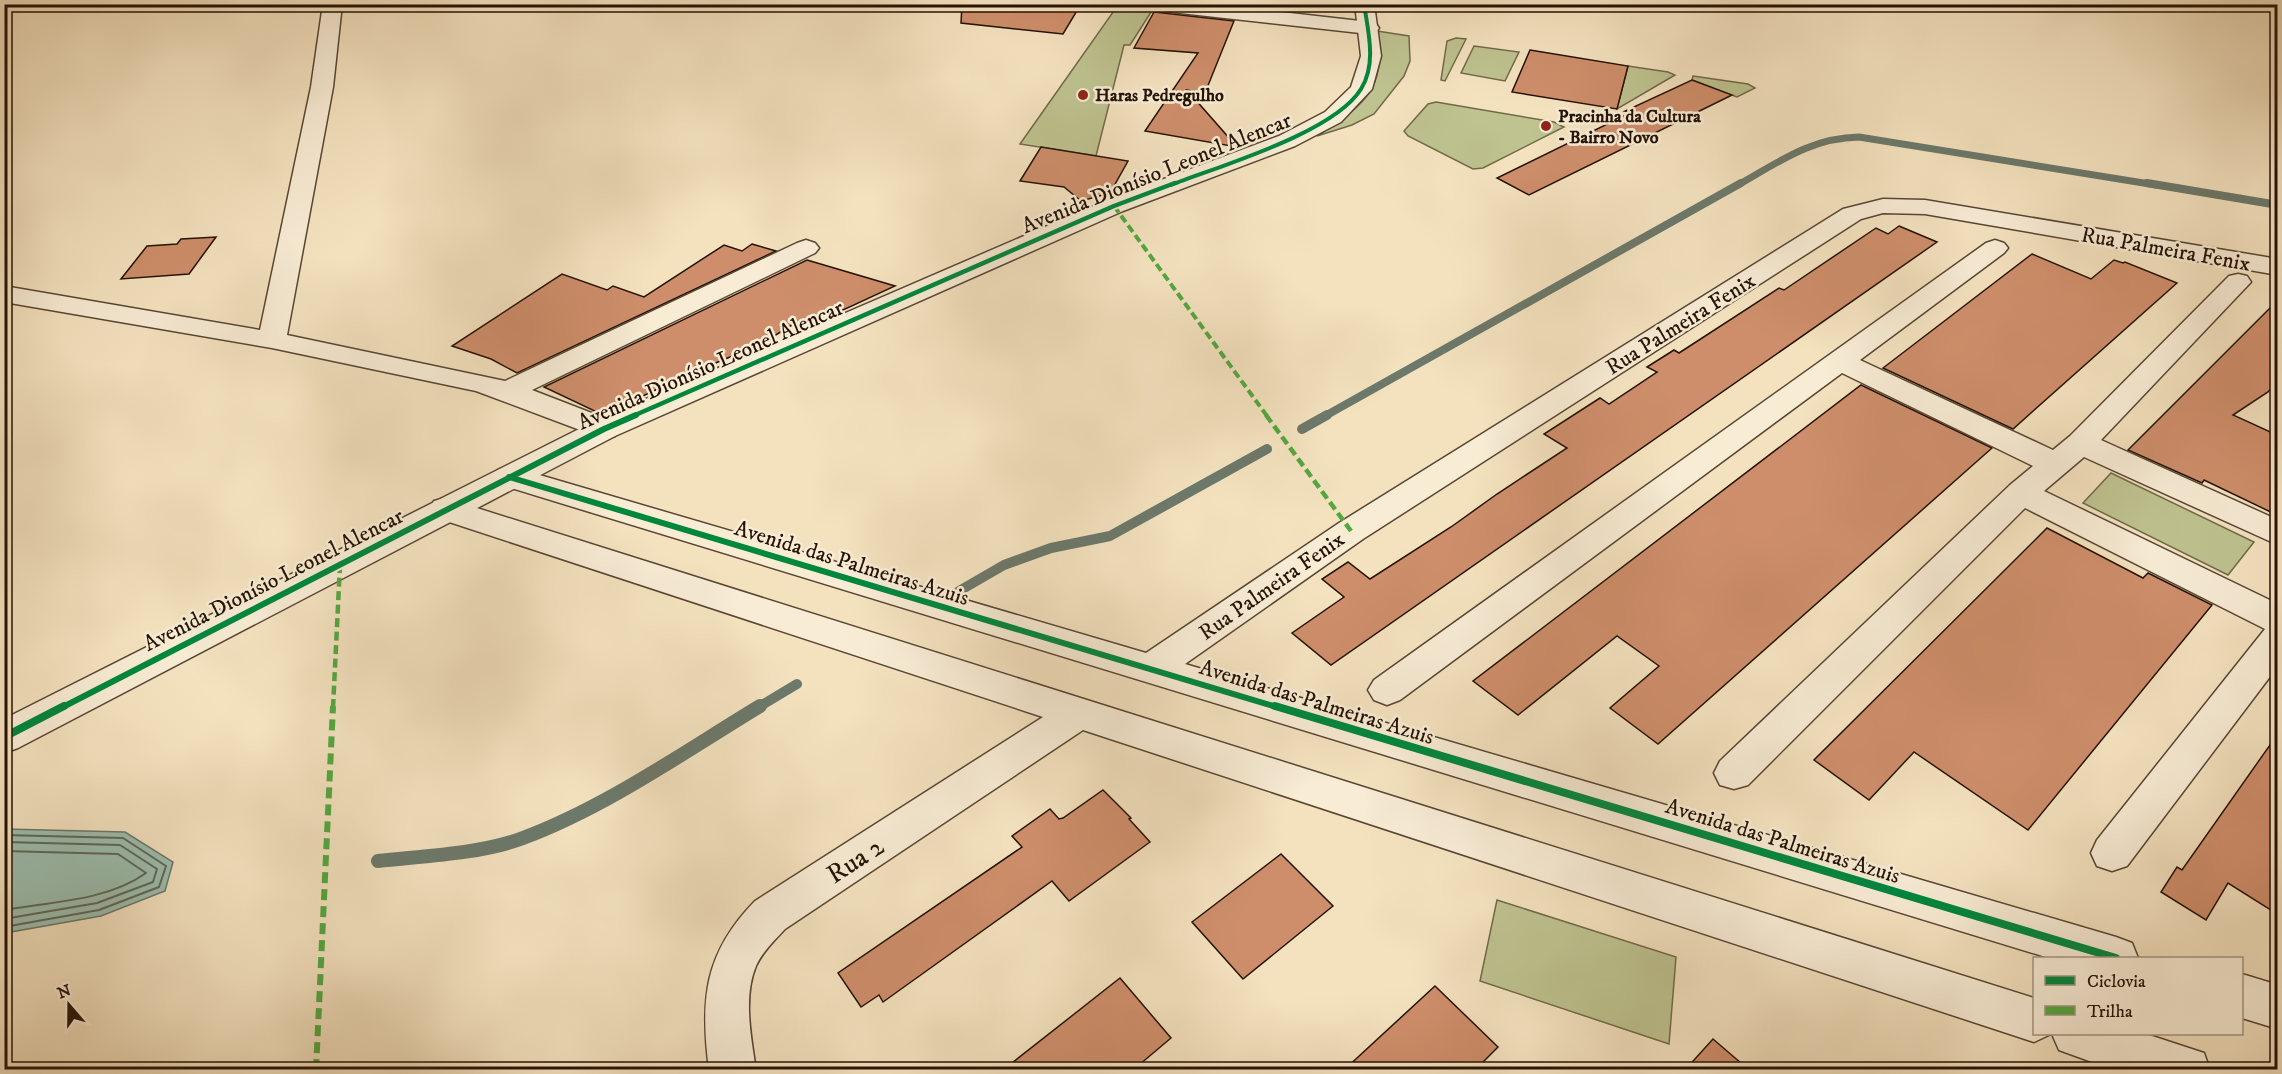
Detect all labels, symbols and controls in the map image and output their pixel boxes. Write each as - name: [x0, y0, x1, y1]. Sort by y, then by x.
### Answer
- place label: Haras Pedregulho: [1095, 85, 1224, 107]
- marker: Haras Pedregulho: [1076, 88, 1090, 102]
- place label: Pracinha da Cultura - Bairro Novo: [1558, 106, 1701, 149]
- street label: Avenida Dionísio Leonel Alencar: [1018, 107, 1296, 240]
- marker: Pracinha da Cultura - Bairro Novo: [1539, 119, 1553, 133]
- street label: Rua Palmeira Fenix: [2079, 221, 2253, 278]
- street label: Rua Palmeira Fenix: [1601, 267, 1761, 381]
- street label: Avenida Dionísio Leonel Alencar: [573, 294, 849, 436]
- street label: Avenida Dionísio Leonel Alencar: [139, 502, 409, 658]
- street label: Avenida das Palmeiras Azuis: [731, 515, 972, 612]
- street label: Rua Palmeira Fenix: [1194, 526, 1350, 646]
- street label: Avenida das Palmeiras Azuis: [1196, 654, 1437, 751]
- street label: Avenida das Palmeiras Azuis: [1662, 793, 1903, 890]
- street label: Rua 2: [820, 829, 891, 892]
- legend: [2033, 957, 2243, 1035]
- text: Ciclovia: [2087, 971, 2146, 993]
- north arrow: [39, 975, 99, 1035]
- text: N: [55, 980, 74, 1003]
- text: Trilha: [2087, 1001, 2133, 1023]

